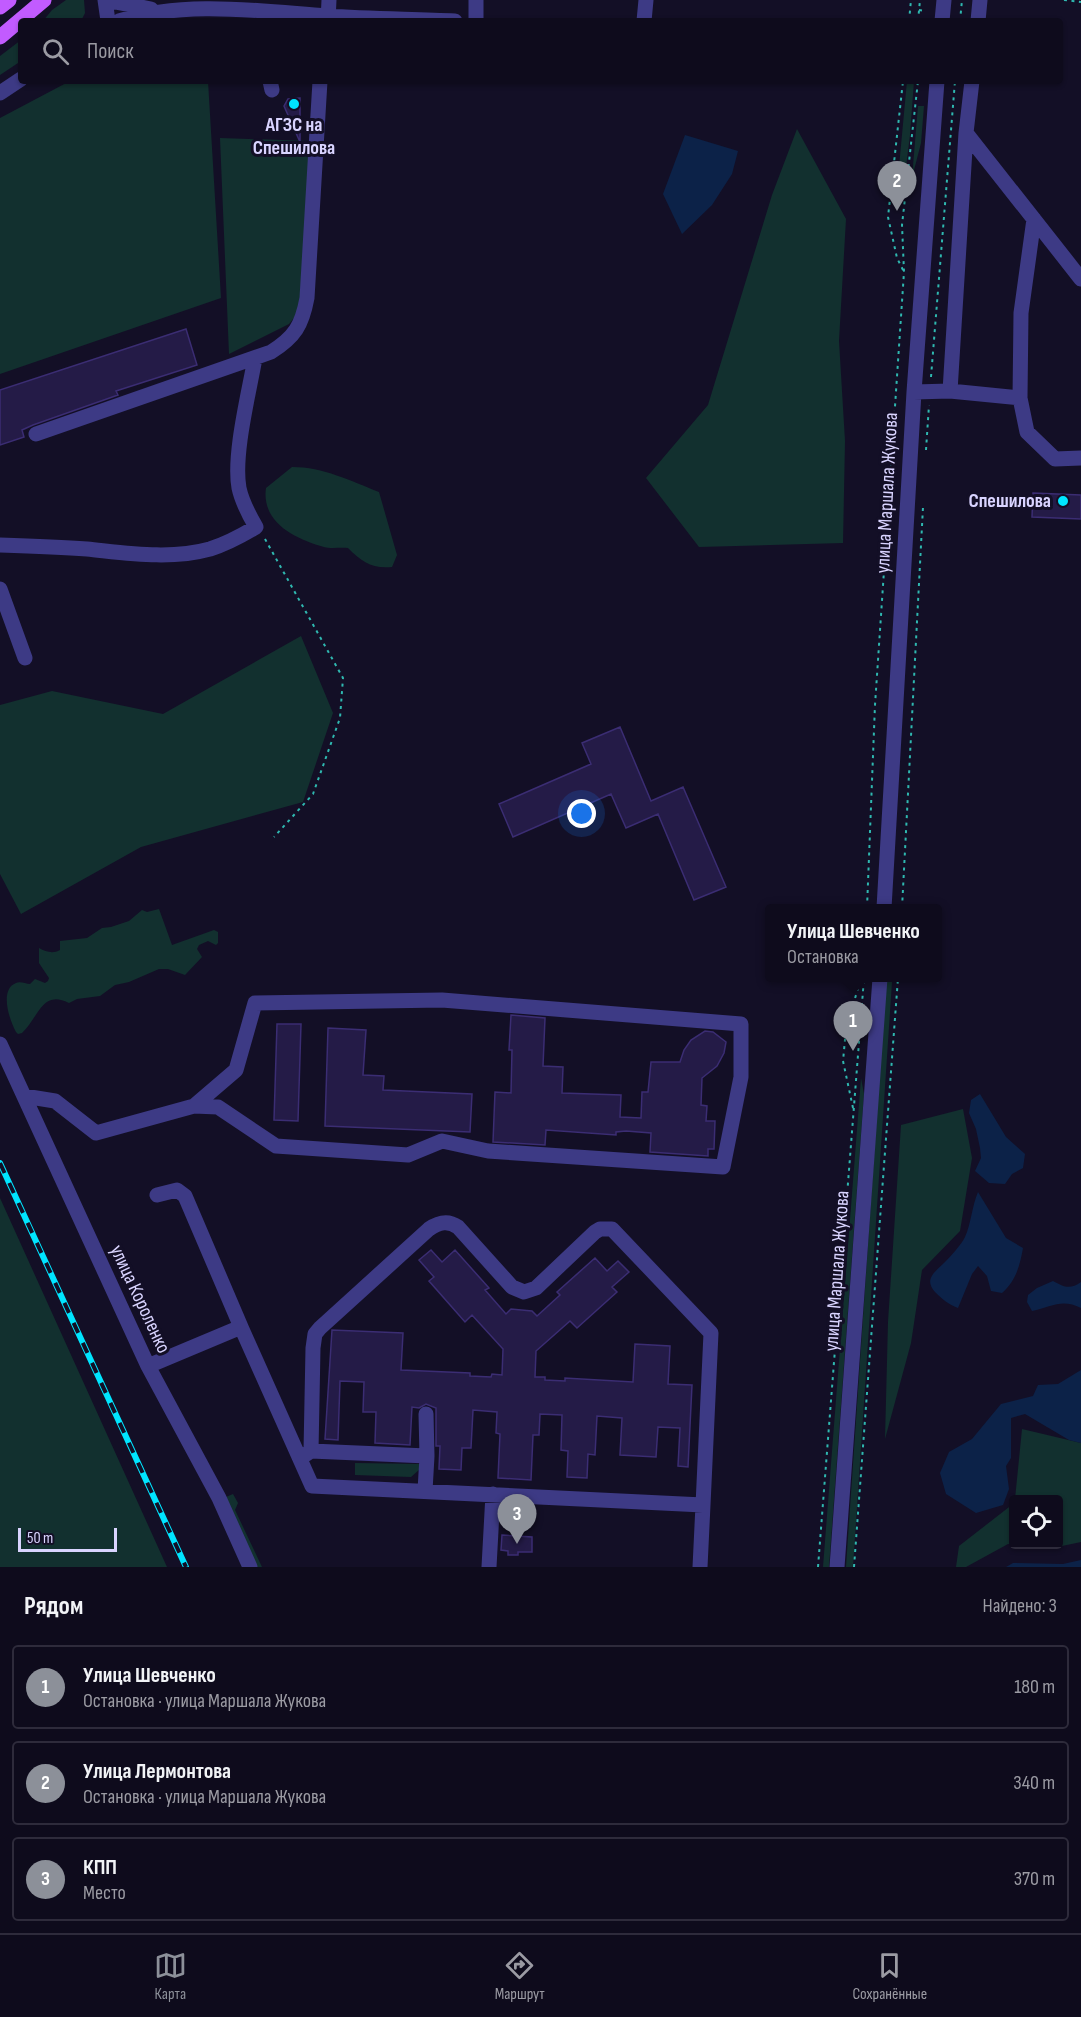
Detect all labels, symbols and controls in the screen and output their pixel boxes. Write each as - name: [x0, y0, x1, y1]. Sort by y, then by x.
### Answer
- search box: [18, 18, 1063, 84]
- icon: search: [39, 35, 72, 68]
- text: Поиск: [87, 38, 133, 65]
- marker: АГЗС на Спешилова: [287, 97, 301, 111]
- place label: АГЗС на Спешилова: [253, 113, 335, 160]
- pin: 2: [878, 162, 916, 211]
- street label: улица Маршала Жукова: [871, 412, 903, 574]
- place label: Спешилова: [968, 489, 1051, 513]
- marker: Спешилова: [1056, 494, 1070, 508]
- your location: [567, 799, 596, 828]
- popup: [765, 904, 942, 982]
- text: Улица Шевченко: [787, 918, 920, 945]
- text: Остановка: [787, 945, 859, 969]
- pin: 1: [834, 1002, 872, 1051]
- street label: улица Маршала Жукова: [819, 1190, 855, 1352]
- street label: улица Короленко: [104, 1241, 176, 1357]
- pin: 3: [498, 1494, 536, 1544]
- map controls: [1009, 1495, 1063, 1549]
- button: locate: [1009, 1495, 1063, 1549]
- scale bar: [18, 1525, 117, 1552]
- text: 50 m: [27, 1529, 53, 1548]
- text: Рядом: [24, 1591, 83, 1622]
- text: Найдено: 3: [983, 1594, 1057, 1618]
- text: Улица Шевченко: [83, 1662, 216, 1689]
- text: 1: [42, 1675, 49, 1699]
- text: 180 m: [1014, 1675, 1055, 1699]
- text: Остановка · улица Маршала Жукова: [83, 1689, 326, 1713]
- text: Улица Лермонтова: [83, 1758, 231, 1785]
- text: 2: [41, 1771, 50, 1795]
- text: 340 m: [1013, 1771, 1055, 1795]
- text: Остановка · улица Маршала Жукова: [83, 1785, 326, 1809]
- text: КПП: [83, 1854, 117, 1881]
- text: 3: [41, 1867, 50, 1891]
- text: 370 m: [1014, 1867, 1055, 1891]
- text: Место: [83, 1881, 126, 1905]
- tab: Карта: [154, 1949, 187, 2004]
- tab: Маршрут: [495, 1949, 545, 2004]
- tab: Сохранённые: [852, 1949, 927, 2004]

